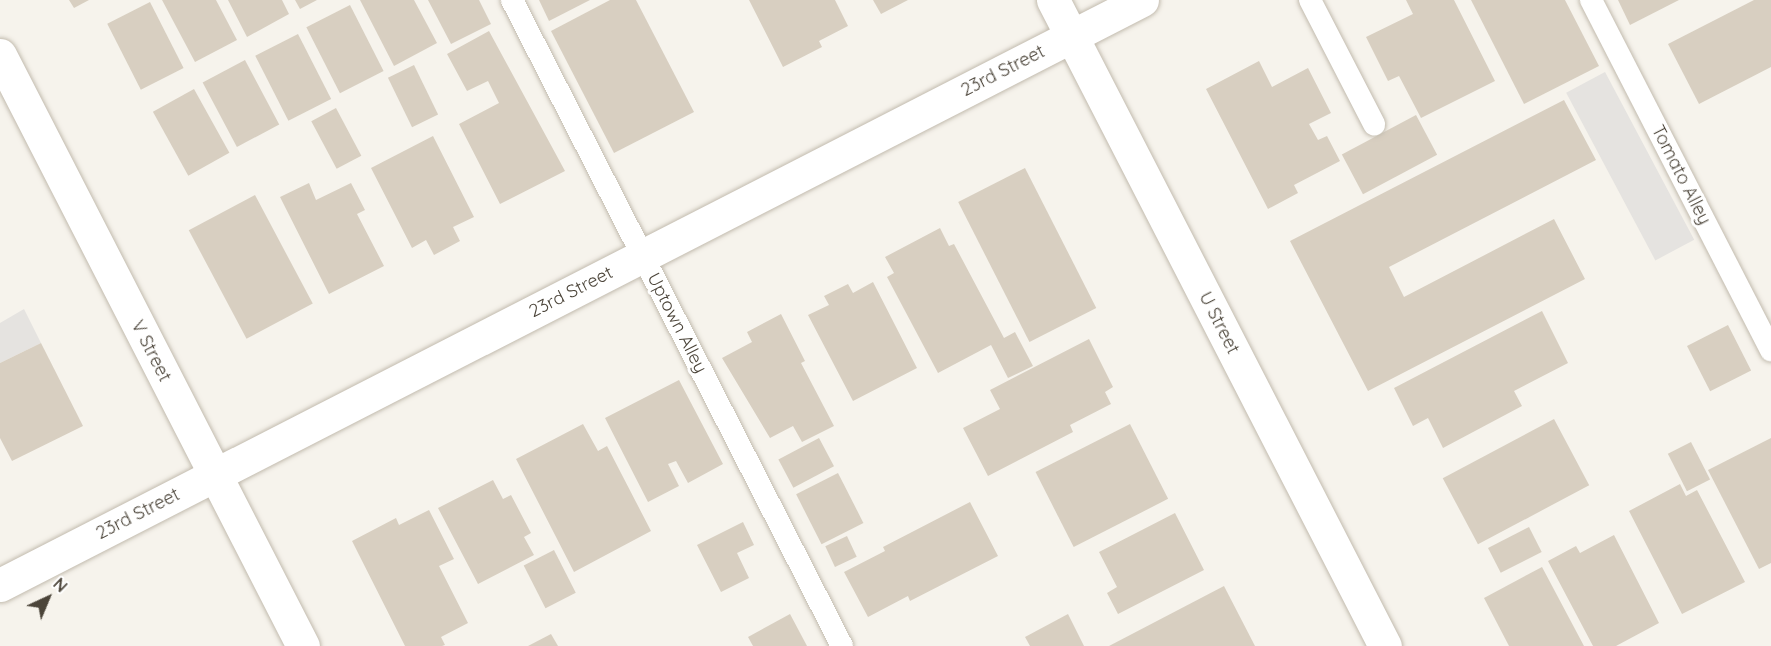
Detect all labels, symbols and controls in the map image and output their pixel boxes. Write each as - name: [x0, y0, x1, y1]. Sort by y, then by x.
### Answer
- street label: 23rd Street: [958, 41, 1048, 101]
- street label: Tomato Alley: [1647, 122, 1715, 228]
- street label: 23rd Street: [526, 262, 616, 322]
- street label: Uptown Alley: [643, 269, 711, 377]
- street label: U Street: [1194, 288, 1244, 358]
- street label: V Street: [126, 317, 176, 385]
- street label: 23rd Street: [93, 484, 183, 544]
- north arrow: [18, 568, 78, 628]
- text: N: [49, 574, 72, 596]

